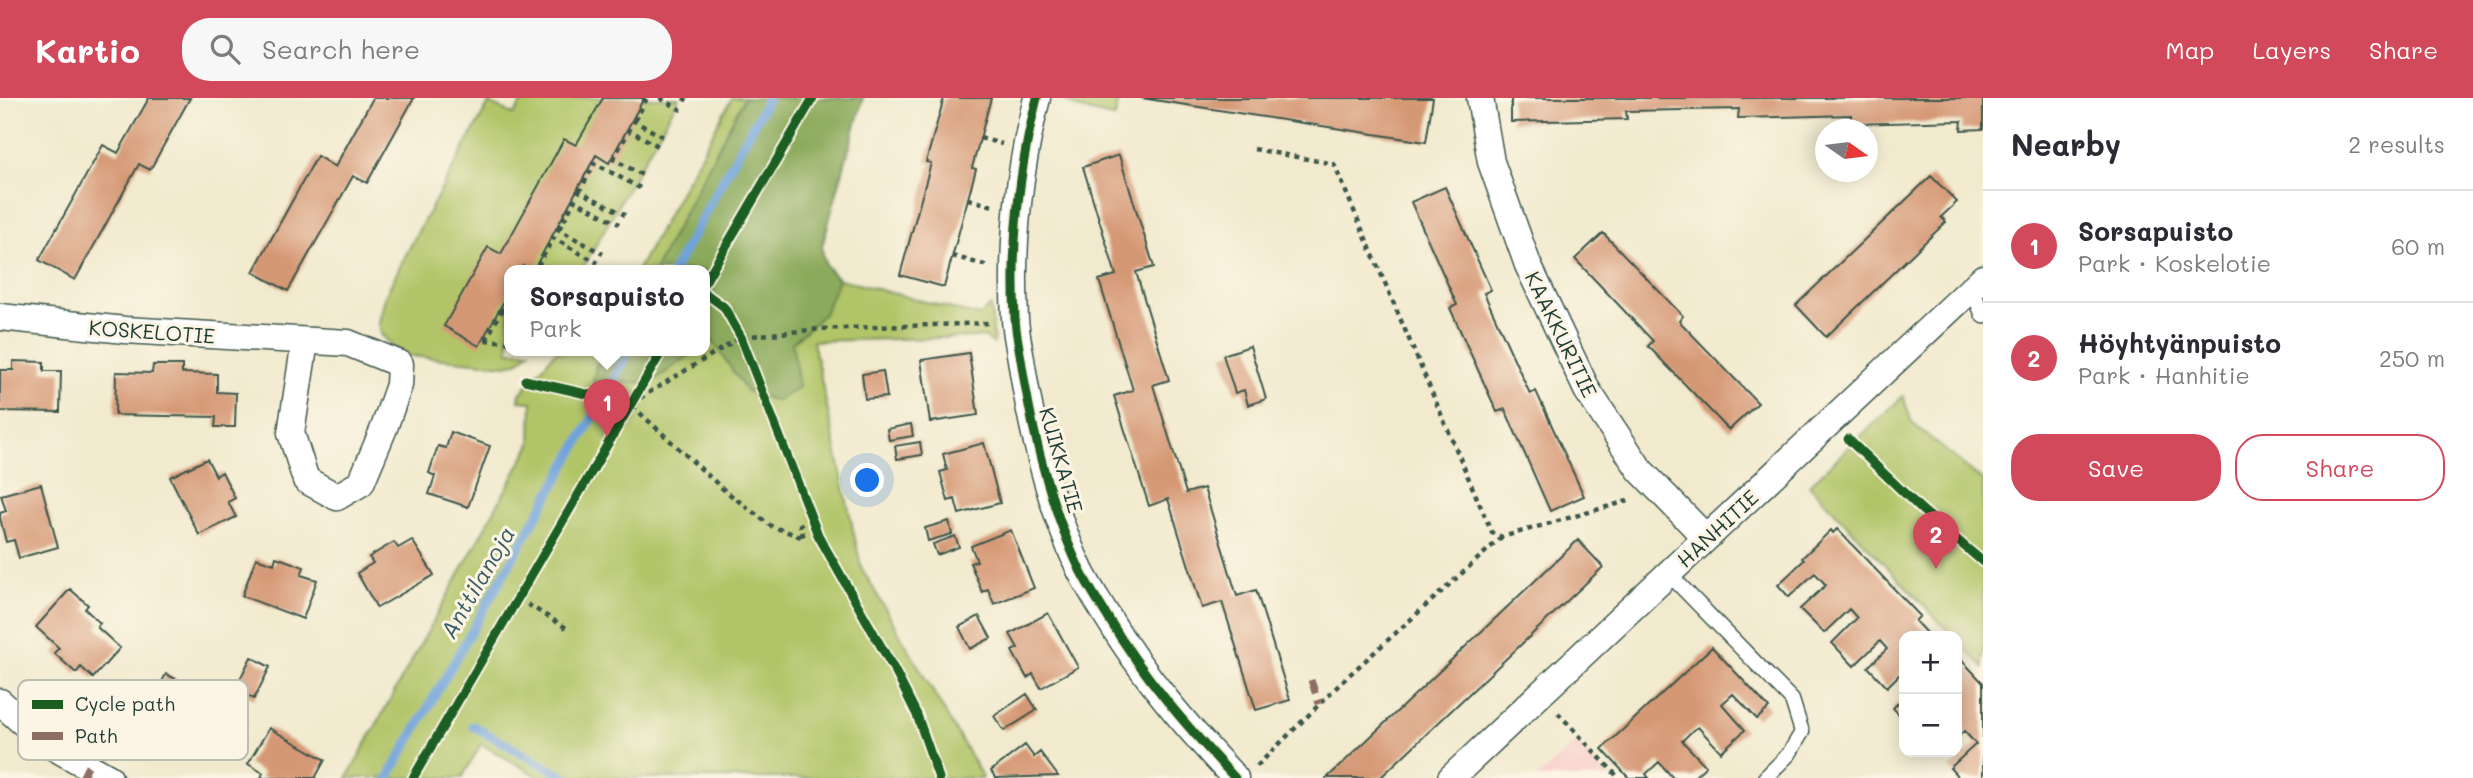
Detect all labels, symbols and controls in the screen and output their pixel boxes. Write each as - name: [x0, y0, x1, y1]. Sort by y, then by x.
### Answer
- search box: [182, 18, 672, 81]
- text: Kartio: [35, 28, 140, 71]
- icon: search: [206, 30, 244, 68]
- text: Search here: [262, 32, 420, 66]
- text: Map: [2166, 34, 2214, 65]
- text: Layers: [2252, 34, 2331, 65]
- text: Share: [2369, 34, 2438, 65]
- north arrow: [1815, 119, 1878, 182]
- text: Nearby: [2011, 124, 2121, 164]
- text: 2 results: [2348, 129, 2445, 159]
- text: Sorsapuisto: [2078, 214, 2233, 248]
- text: 1: [2029, 231, 2039, 261]
- text: 60 m: [2391, 231, 2445, 261]
- text: Park · Koskelotie: [2078, 248, 2271, 278]
- popup: [504, 265, 710, 356]
- street label: KAAKKURITIE: [1520, 267, 1604, 401]
- text: Sorsapuisto: [529, 279, 685, 313]
- street label: KOSKELOTIE: [88, 313, 216, 349]
- text: Park: [529, 313, 582, 343]
- text: Höyhtyänpuisto: [2078, 326, 2281, 360]
- text: 2: [2028, 343, 2040, 373]
- text: 250 m: [2379, 343, 2445, 373]
- text: Park · Hanhitie: [2078, 360, 2250, 390]
- pin: 1: [584, 379, 630, 437]
- street label: KUIKKATIE: [1034, 404, 1090, 516]
- button: Save: [2011, 434, 2221, 501]
- button: Share: [2235, 434, 2445, 501]
- your location: [850, 463, 884, 497]
- street label: HANHITIE: [1670, 483, 1764, 573]
- pin: 2: [1913, 511, 1959, 569]
- water label: Anttilanoja: [433, 521, 521, 643]
- map controls: [1899, 631, 1962, 757]
- button: +: [1899, 631, 1962, 694]
- legend: [18, 680, 248, 760]
- text: Cycle path: [75, 691, 175, 716]
- button: −: [1899, 694, 1962, 757]
- text: Path: [75, 723, 118, 748]

